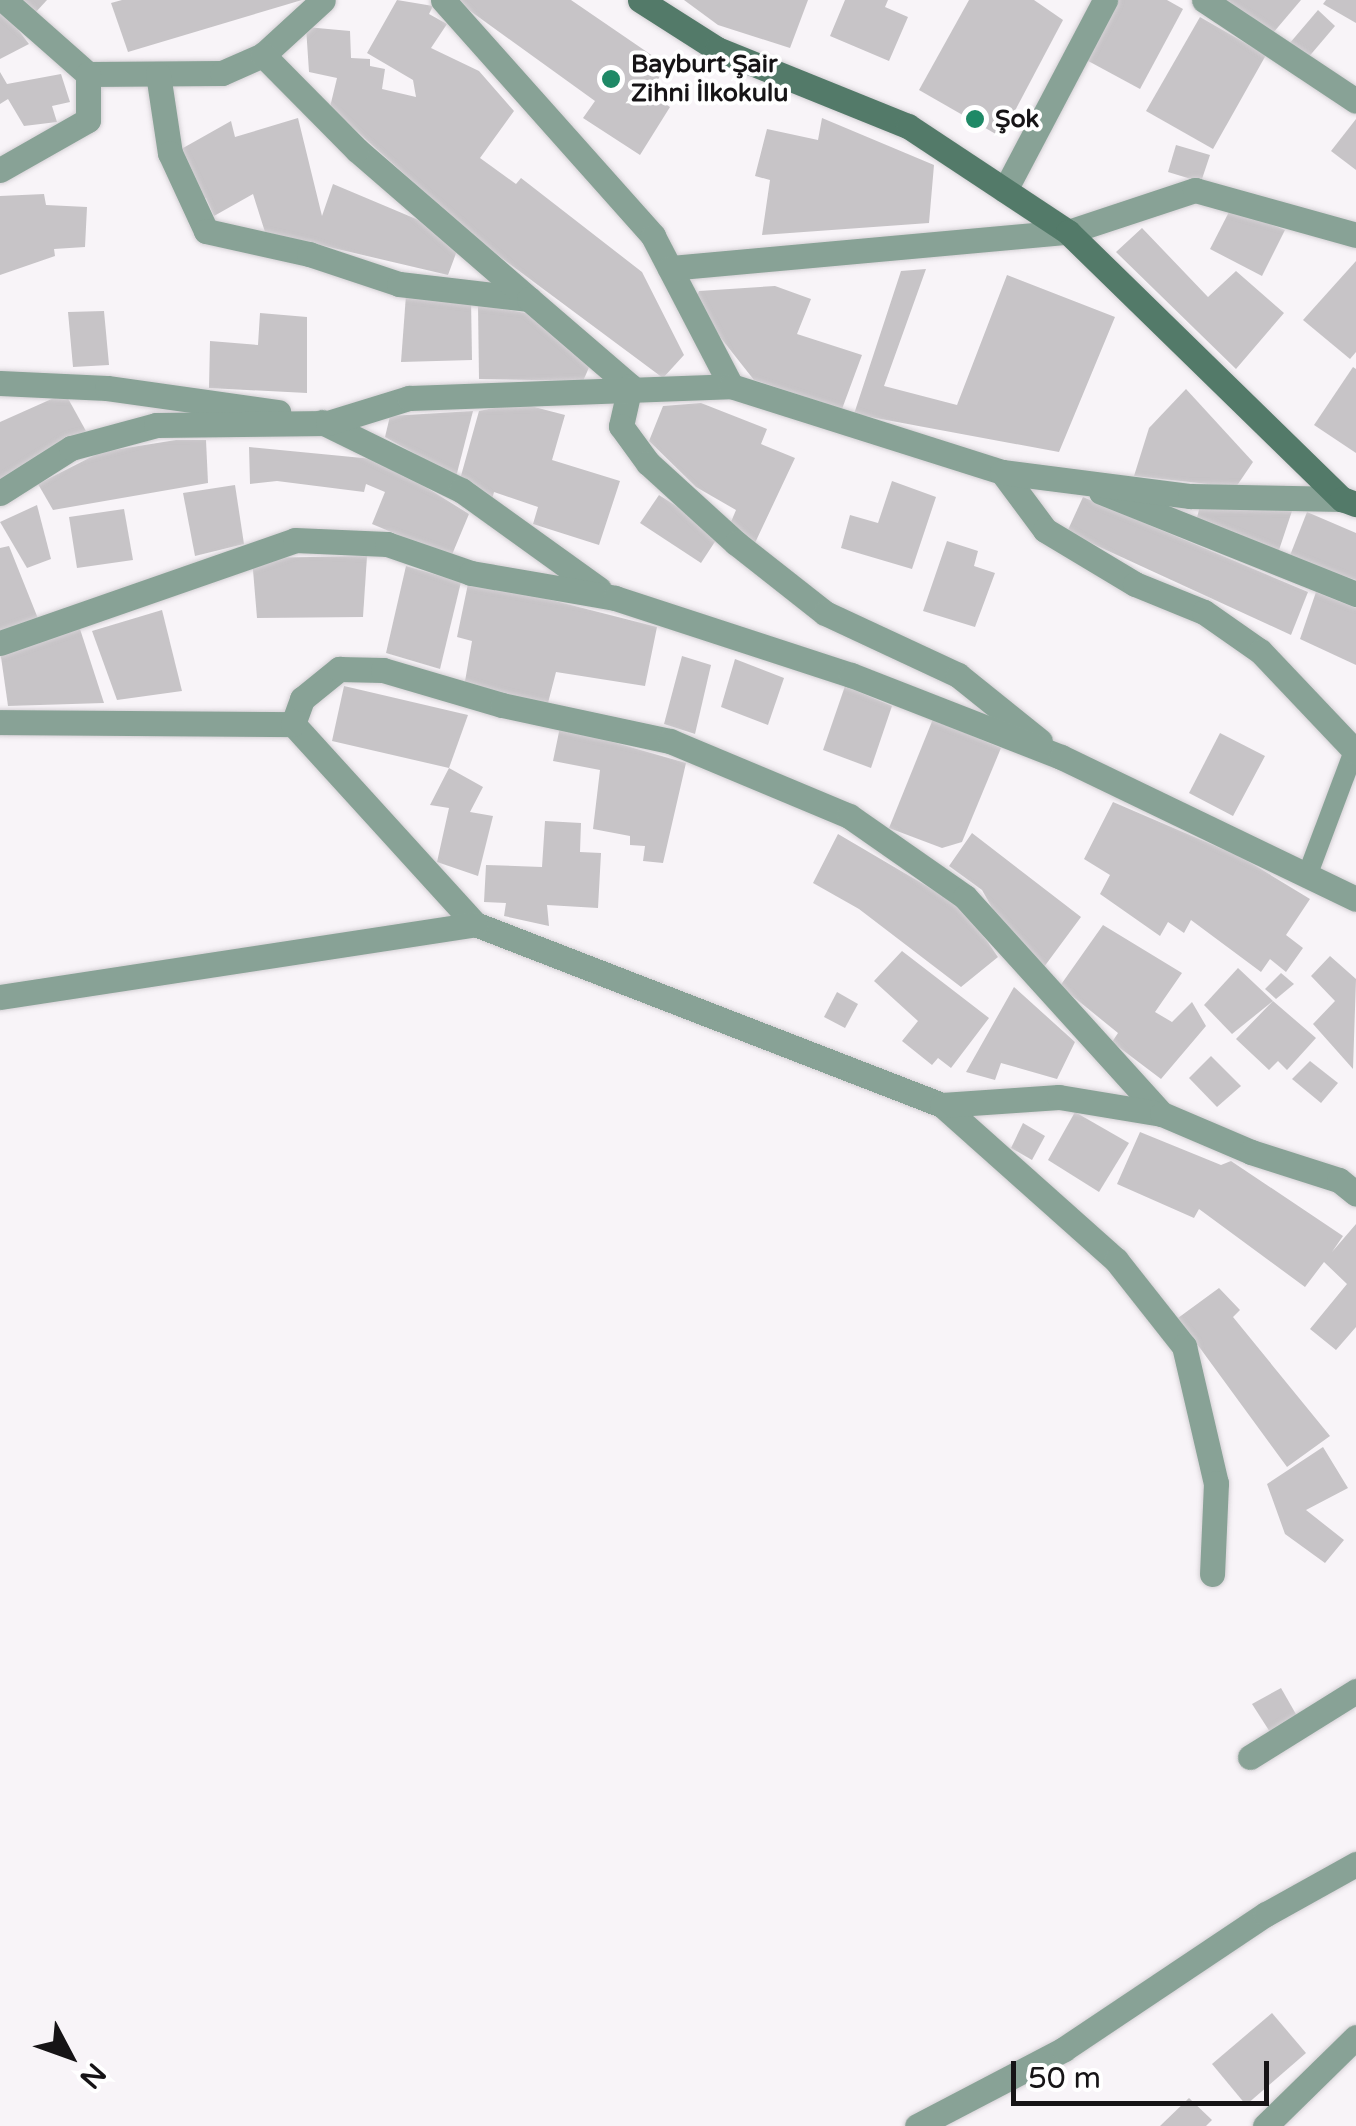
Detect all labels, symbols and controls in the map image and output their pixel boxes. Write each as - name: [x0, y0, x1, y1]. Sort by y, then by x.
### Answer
- place label: Bayburt Şair Zihni İlkokulu: [631, 50, 788, 109]
- marker: Bayburt Şair Zihni İlkokulu: [600, 68, 622, 90]
- place label: Şok: [995, 104, 1039, 134]
- marker: Şok: [964, 108, 986, 130]
- north arrow: [20, 2006, 120, 2106]
- scale bar: [1016, 2041, 1274, 2103]
- text: N: [72, 2056, 113, 2095]
- text: 50 m: [1028, 2060, 1101, 2097]

